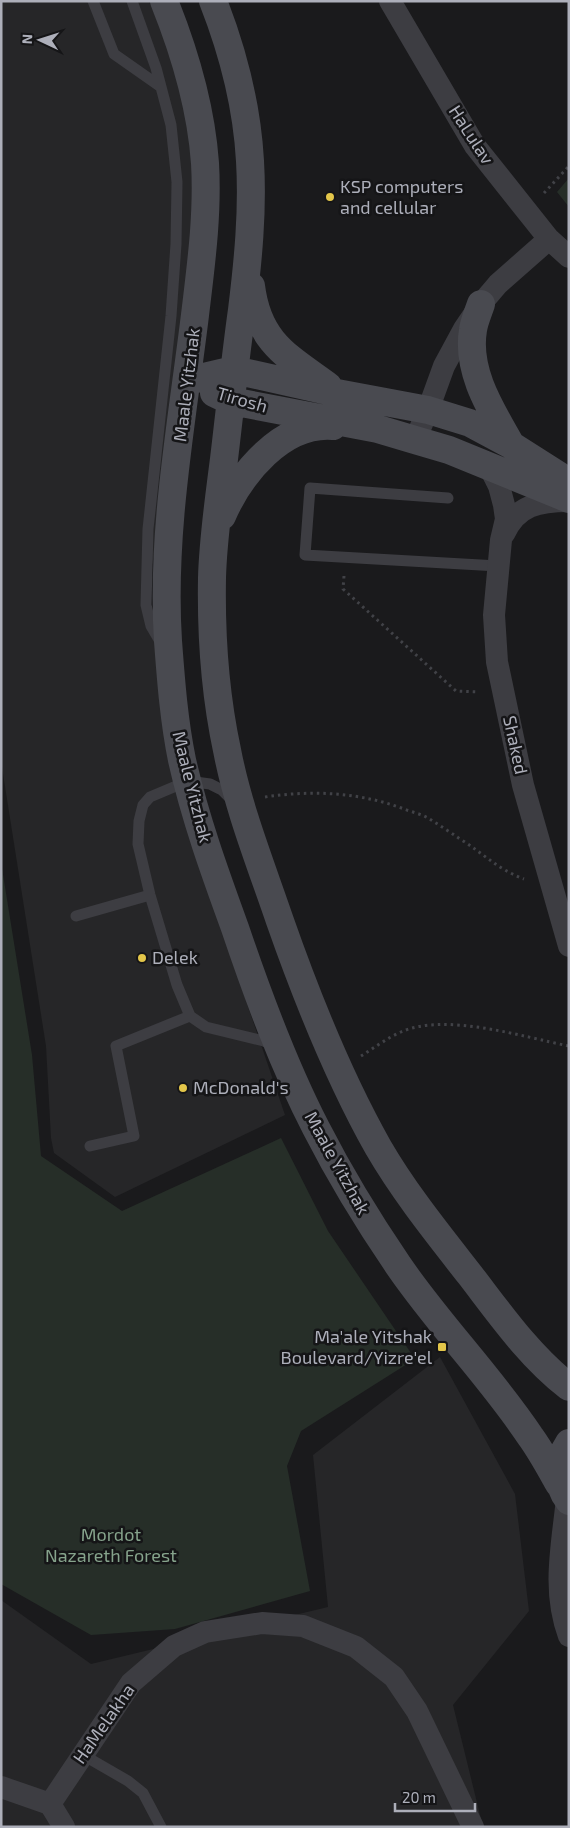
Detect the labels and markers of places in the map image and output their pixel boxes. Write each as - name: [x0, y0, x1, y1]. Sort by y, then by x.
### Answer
- place label: KSP computers and cellular: [340, 175, 463, 218]
- marker: KSP computers and cellular: [324, 191, 336, 203]
- place label: Delek: [152, 946, 198, 968]
- marker: Delek: [136, 952, 148, 964]
- place label: McDonald's: [193, 1076, 289, 1098]
- marker: McDonald's: [177, 1082, 189, 1094]
- place label: Ma'ale Yitshak Boulevard/Yizre'el: [281, 1325, 433, 1368]
- marker: Ma'ale Yitshak Boulevard/Yizre'el: [436, 1341, 448, 1353]

